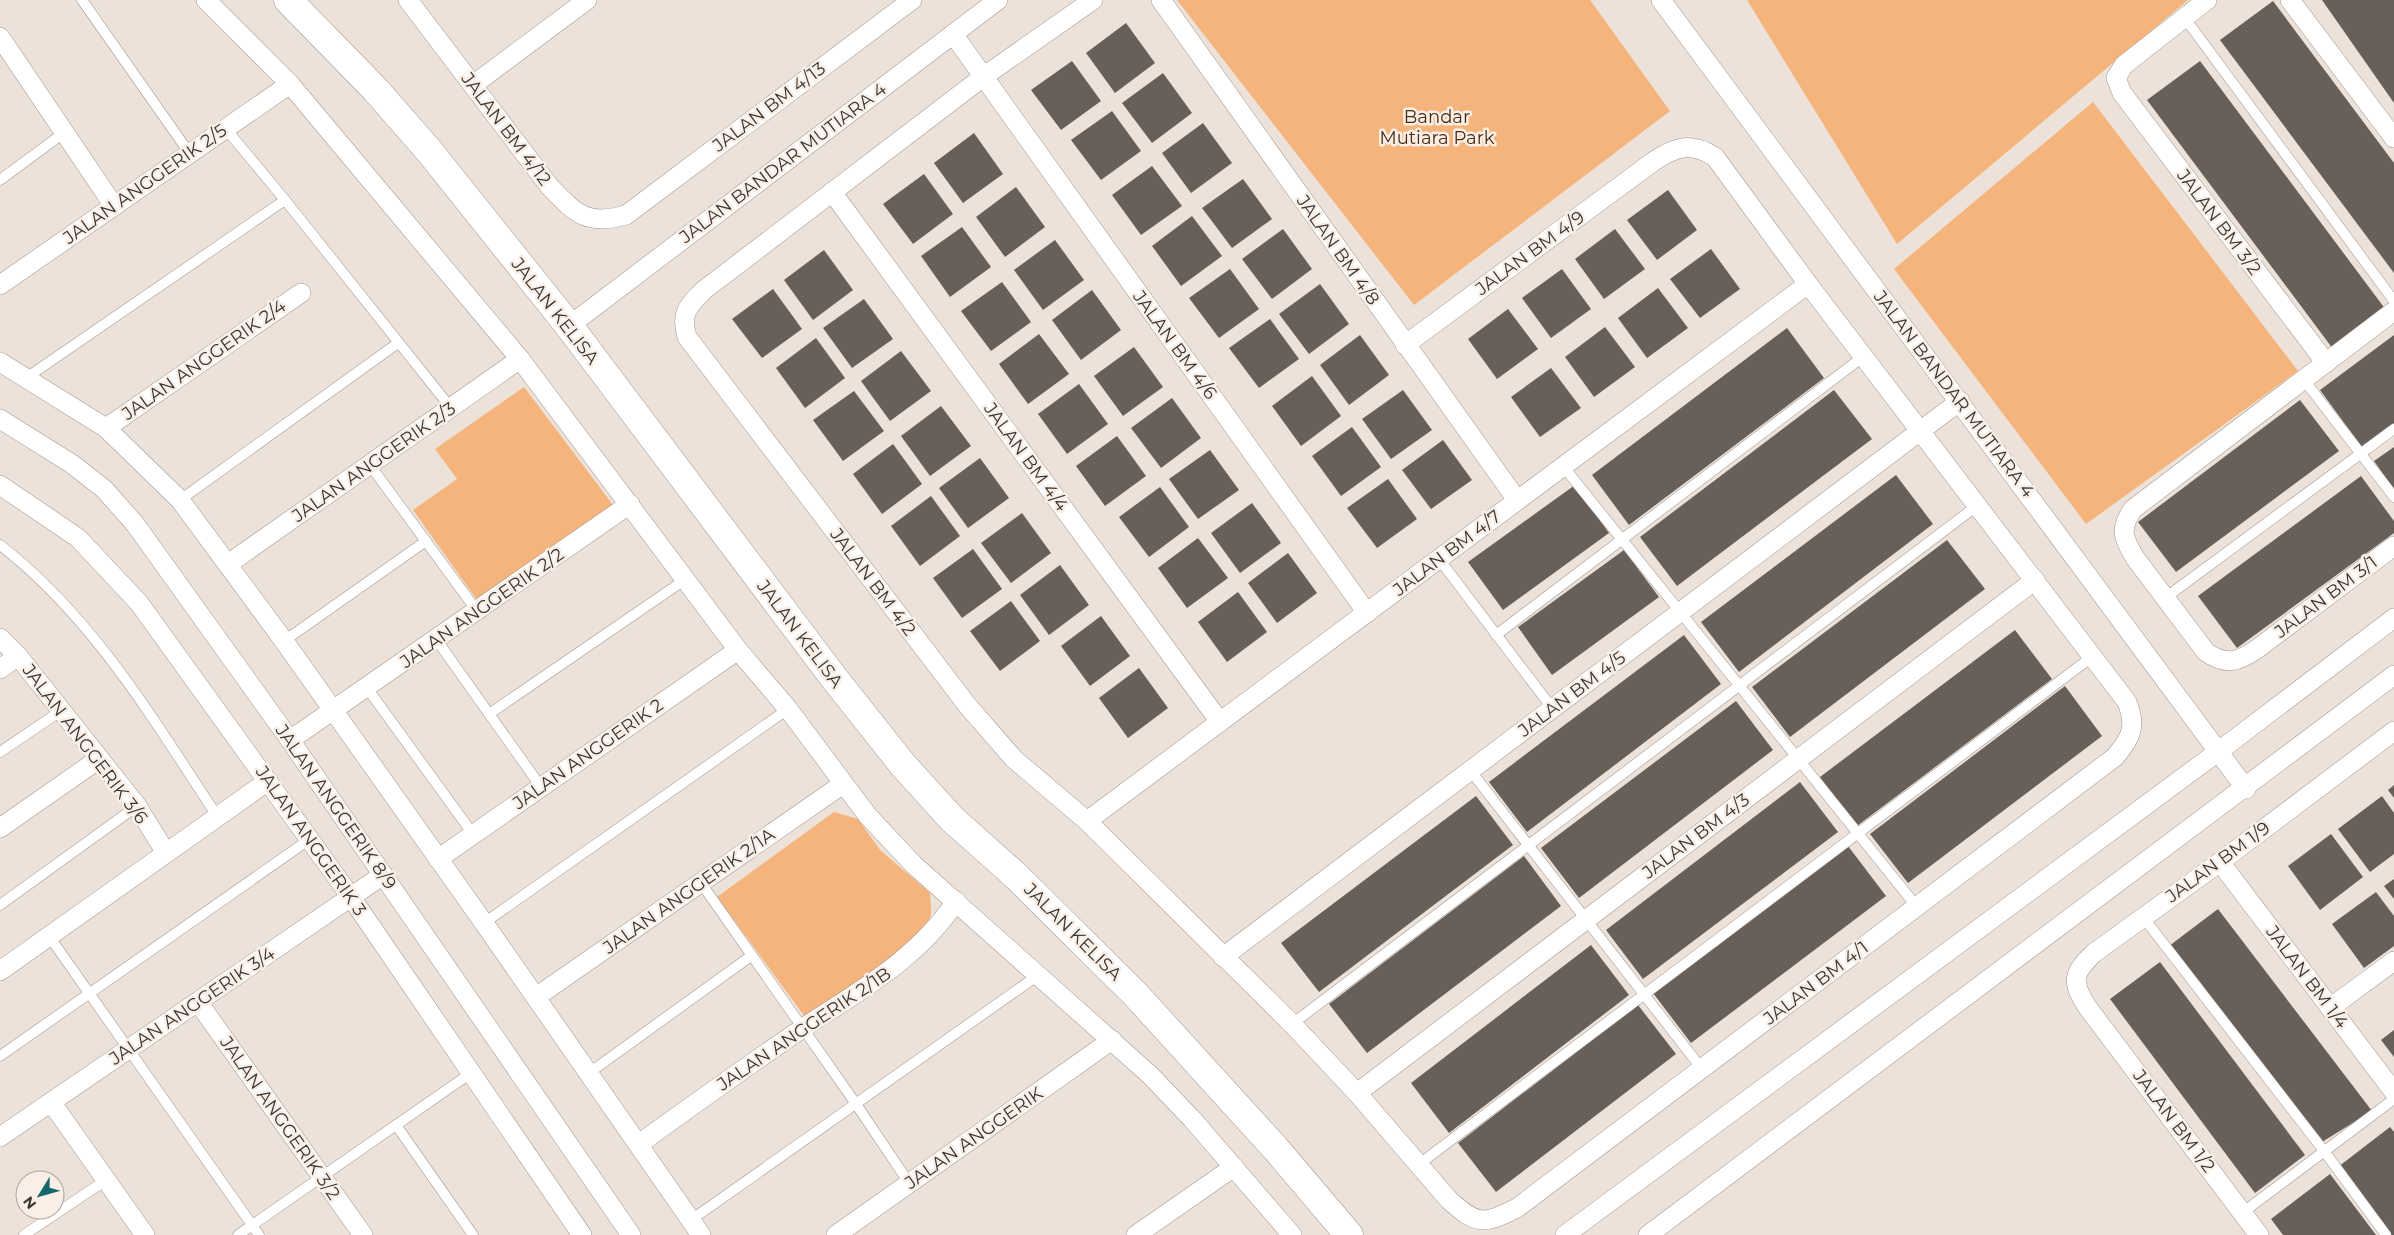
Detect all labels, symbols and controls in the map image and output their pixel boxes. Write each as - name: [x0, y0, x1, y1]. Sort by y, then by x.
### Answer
- street label: JALAN BM 4/13: [707, 57, 830, 157]
- street label: JALAN BM 4/12: [456, 67, 556, 190]
- street label: JALAN BANDAR MUTIARA 4: [674, 78, 891, 249]
- park label: Bandar Mutiara Park: [1380, 106, 1495, 149]
- street label: JALAN ANGGERIK 2/5: [58, 119, 231, 249]
- street label: JALAN BM 3/2: [2172, 164, 2266, 279]
- street label: JALAN BM 4/8: [1291, 190, 1384, 309]
- street label: JALAN BM 4/9: [1470, 206, 1589, 301]
- street label: JALAN KELISA: [506, 252, 604, 369]
- street label: JALAN BANDAR MUTIARA 4: [1868, 285, 2039, 502]
- street label: JALAN BM 4/6: [1128, 286, 1222, 404]
- street label: JALAN ANGGERIK 2/4: [117, 295, 290, 426]
- street label: JALAN ANGGERIK 2/3: [287, 397, 460, 527]
- street label: JALAN BM 4/4: [979, 397, 1073, 516]
- street label: JALAN BM 4/7: [1388, 505, 1505, 601]
- street label: JALAN BM 4/2: [825, 523, 920, 640]
- street label: JALAN ANGGERIK 2/2: [395, 543, 568, 673]
- street label: JALAN BM 3/1: [2269, 551, 2382, 643]
- street label: JALAN KELISA: [752, 575, 848, 692]
- street label: JALAN BM 4/5: [1513, 647, 1630, 742]
- street label: JALAN ANGGERIK 3/6: [17, 659, 152, 828]
- street label: JALAN ANGGERIK 2: [508, 694, 667, 815]
- street label: JALAN ANGGERIK 8/9: [270, 719, 401, 894]
- street label: JALAN ANGGERIK 3: [250, 761, 371, 920]
- street label: JALAN BM 4/3: [1637, 789, 1754, 884]
- street label: JALAN BM 1/9: [2161, 817, 2274, 908]
- street label: JALAN ANGGERIK 2/1A: [598, 823, 779, 959]
- street label: JALAN KELISA: [1019, 878, 1127, 986]
- street label: JALAN BM 1/4: [2261, 920, 2353, 1033]
- street label: JALAN BM 4/1: [1758, 936, 1873, 1030]
- street label: JALAN ANGGERIK 3/4: [104, 942, 279, 1070]
- street label: JALAN ANGGERIK 2/1B: [712, 963, 895, 1096]
- street label: JALAN ANGGERIK 3/2: [215, 1031, 345, 1204]
- street label: JALAN BM 1/2: [2128, 1065, 2220, 1177]
- street label: JALAN ANGGERIK: [900, 1082, 1047, 1194]
- north arrow: [15, 1170, 65, 1220]
- text: N: [19, 1193, 40, 1213]

